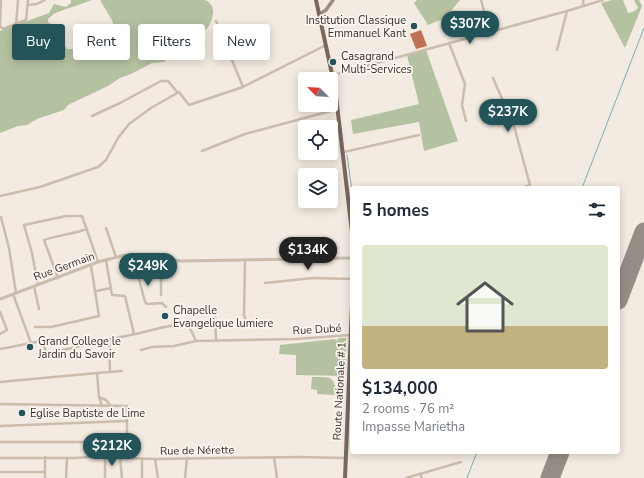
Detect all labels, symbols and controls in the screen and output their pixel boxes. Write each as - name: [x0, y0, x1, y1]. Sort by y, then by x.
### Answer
- pin: $307K: [442, 11, 498, 45]
- place label: Institution Classique Emmanuel Kant: [306, 13, 406, 41]
- text: $307K: [450, 15, 490, 33]
- marker: Institution Classique Emmanuel Kant: [409, 21, 419, 31]
- chip: Buy: [12, 24, 65, 60]
- chip: Rent: [73, 24, 130, 60]
- chip: Filters: [138, 24, 205, 60]
- chip: New: [213, 24, 270, 60]
- place label: Casagrand Multi-Services: [341, 49, 412, 77]
- marker: Casagrand Multi-Services: [328, 57, 338, 67]
- north arrow: [298, 72, 338, 112]
- map controls: [298, 72, 338, 208]
- pin: $237K: [480, 99, 536, 133]
- text: $237K: [488, 103, 528, 121]
- button: locate: [298, 120, 338, 160]
- button: layers: [298, 168, 338, 208]
- text: 5 homes: [362, 199, 429, 222]
- icon: filters: [586, 199, 608, 221]
- pin: $134K: [280, 237, 336, 271]
- text: $134K: [288, 241, 328, 259]
- street label: Rue Germain: [32, 248, 97, 284]
- pin: $249K: [120, 253, 176, 287]
- text: $249K: [128, 257, 168, 275]
- icon: home: [449, 271, 521, 343]
- place label: Chapelle Evangelique lumiere: [173, 303, 273, 331]
- marker: Chapelle Evangelique lumiere: [160, 311, 170, 321]
- street label: Rue Dubé: [292, 321, 342, 338]
- place label: Grand College le Jardin du Savoir: [37, 334, 121, 362]
- street label: Route Nationale # 1: [329, 341, 350, 441]
- marker: Grand College le Jardin du Savoir: [25, 342, 35, 352]
- text: $134,000: [362, 377, 438, 400]
- text: 2 rooms · 76 m²: [362, 400, 454, 418]
- place label: Eglise Baptiste de Lime: [30, 406, 145, 421]
- marker: Eglise Baptiste de Lime: [17, 408, 27, 418]
- text: Impasse Marietha: [362, 418, 465, 436]
- pin: $212K: [84, 433, 140, 467]
- text: $212K: [92, 437, 132, 455]
- street label: Rue de Nérette: [160, 442, 234, 459]

